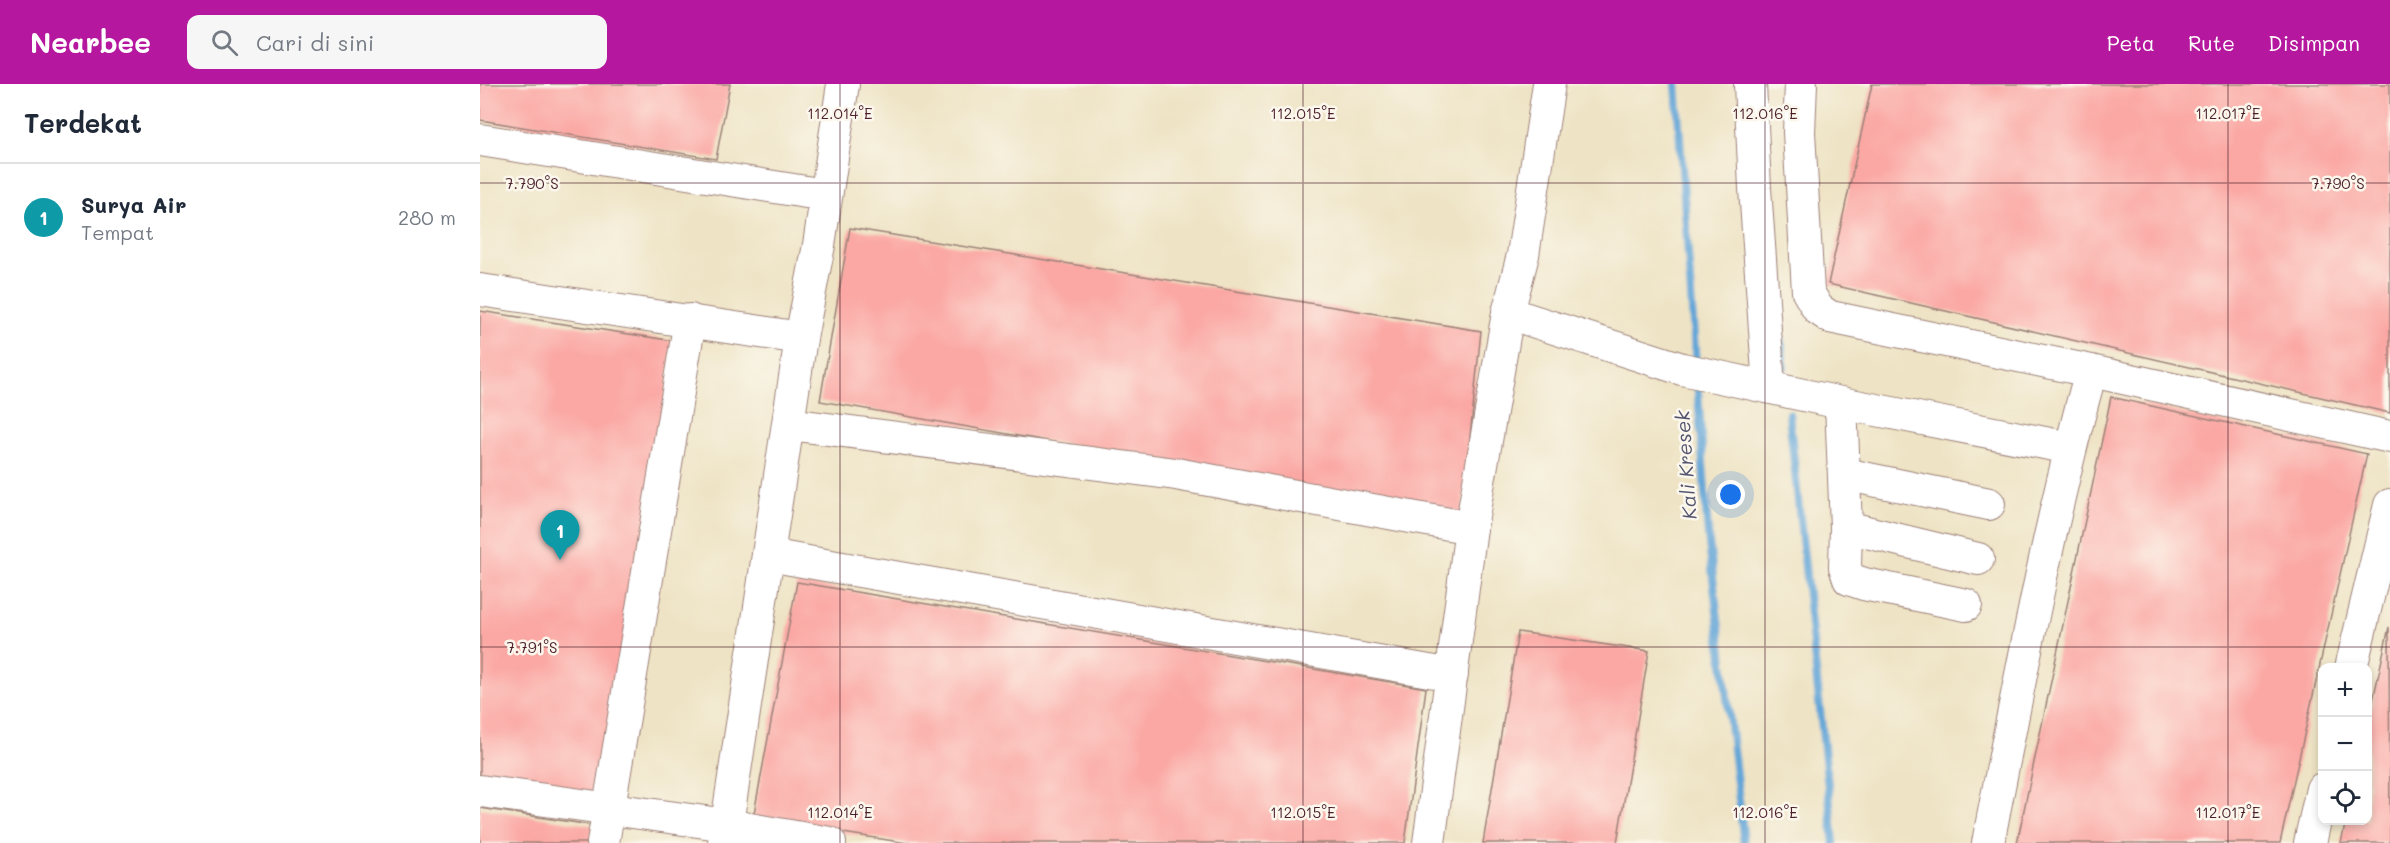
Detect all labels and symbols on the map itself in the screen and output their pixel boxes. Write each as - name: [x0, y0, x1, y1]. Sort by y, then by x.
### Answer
- text: 112.014°E: [807, 103, 873, 123]
- text: 112.015°E: [1270, 103, 1336, 123]
- text: 112.016°E: [1732, 103, 1798, 123]
- text: 112.017°E: [2196, 103, 2261, 123]
- text: 7.790°S: [505, 173, 559, 193]
- text: 7.790°S: [2311, 173, 2365, 193]
- water label: Kali Kresek: [1668, 409, 1702, 521]
- your location: [1716, 480, 1745, 509]
- pin: 1: [540, 510, 580, 560]
- text: 7.791°S: [507, 637, 557, 657]
- text: 112.014°E: [807, 802, 873, 822]
- text: 112.015°E: [1270, 802, 1336, 822]
- text: 112.016°E: [1732, 802, 1798, 822]
- text: 112.017°E: [2196, 802, 2261, 822]

